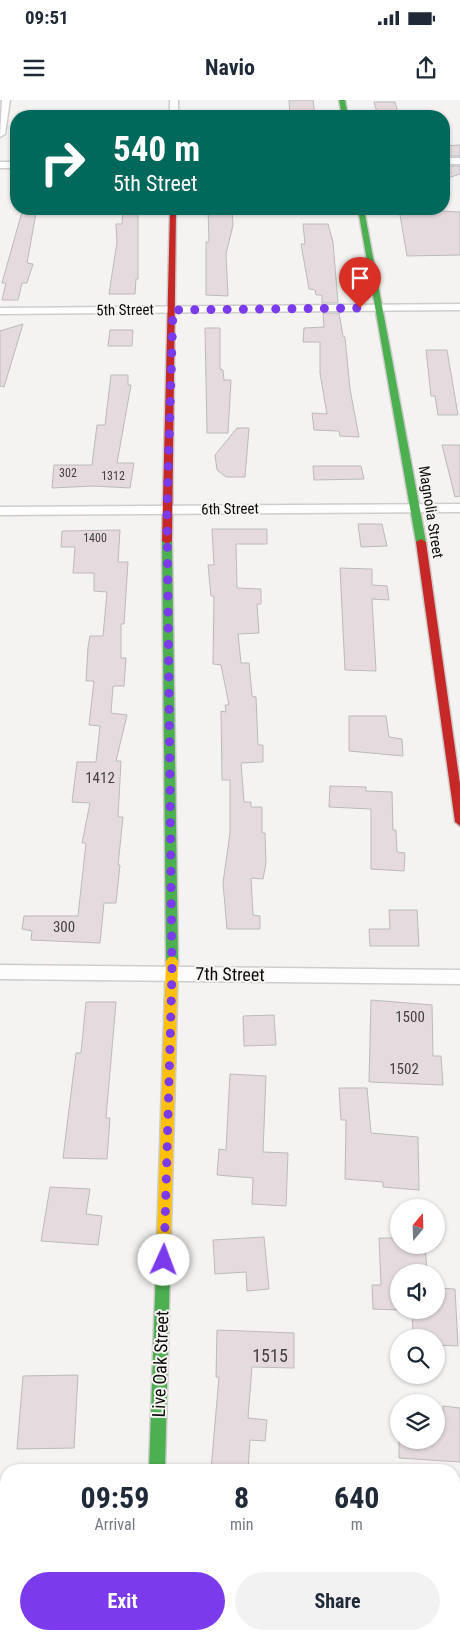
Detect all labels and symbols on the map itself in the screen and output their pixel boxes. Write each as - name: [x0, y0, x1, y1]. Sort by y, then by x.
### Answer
- pin: [339, 257, 381, 308]
- street label: 5th Street: [96, 300, 154, 320]
- street label: Magnolia Street: [415, 464, 447, 560]
- house number: 302: [59, 466, 77, 480]
- house number: 1312: [101, 469, 125, 483]
- street label: 6th Street: [201, 499, 259, 519]
- house number: 1400: [83, 531, 107, 545]
- house number: 1412: [85, 769, 115, 787]
- house number: 300: [53, 918, 75, 936]
- street label: 7th Street: [195, 963, 265, 985]
- house number: 1500: [395, 1008, 425, 1026]
- house number: 1502: [389, 1060, 419, 1078]
- north arrow: [390, 1199, 445, 1254]
- position arrow: [137, 1233, 189, 1285]
- street label: Live Oak Street: [148, 1310, 172, 1418]
- house number: 1515: [252, 1345, 288, 1366]

